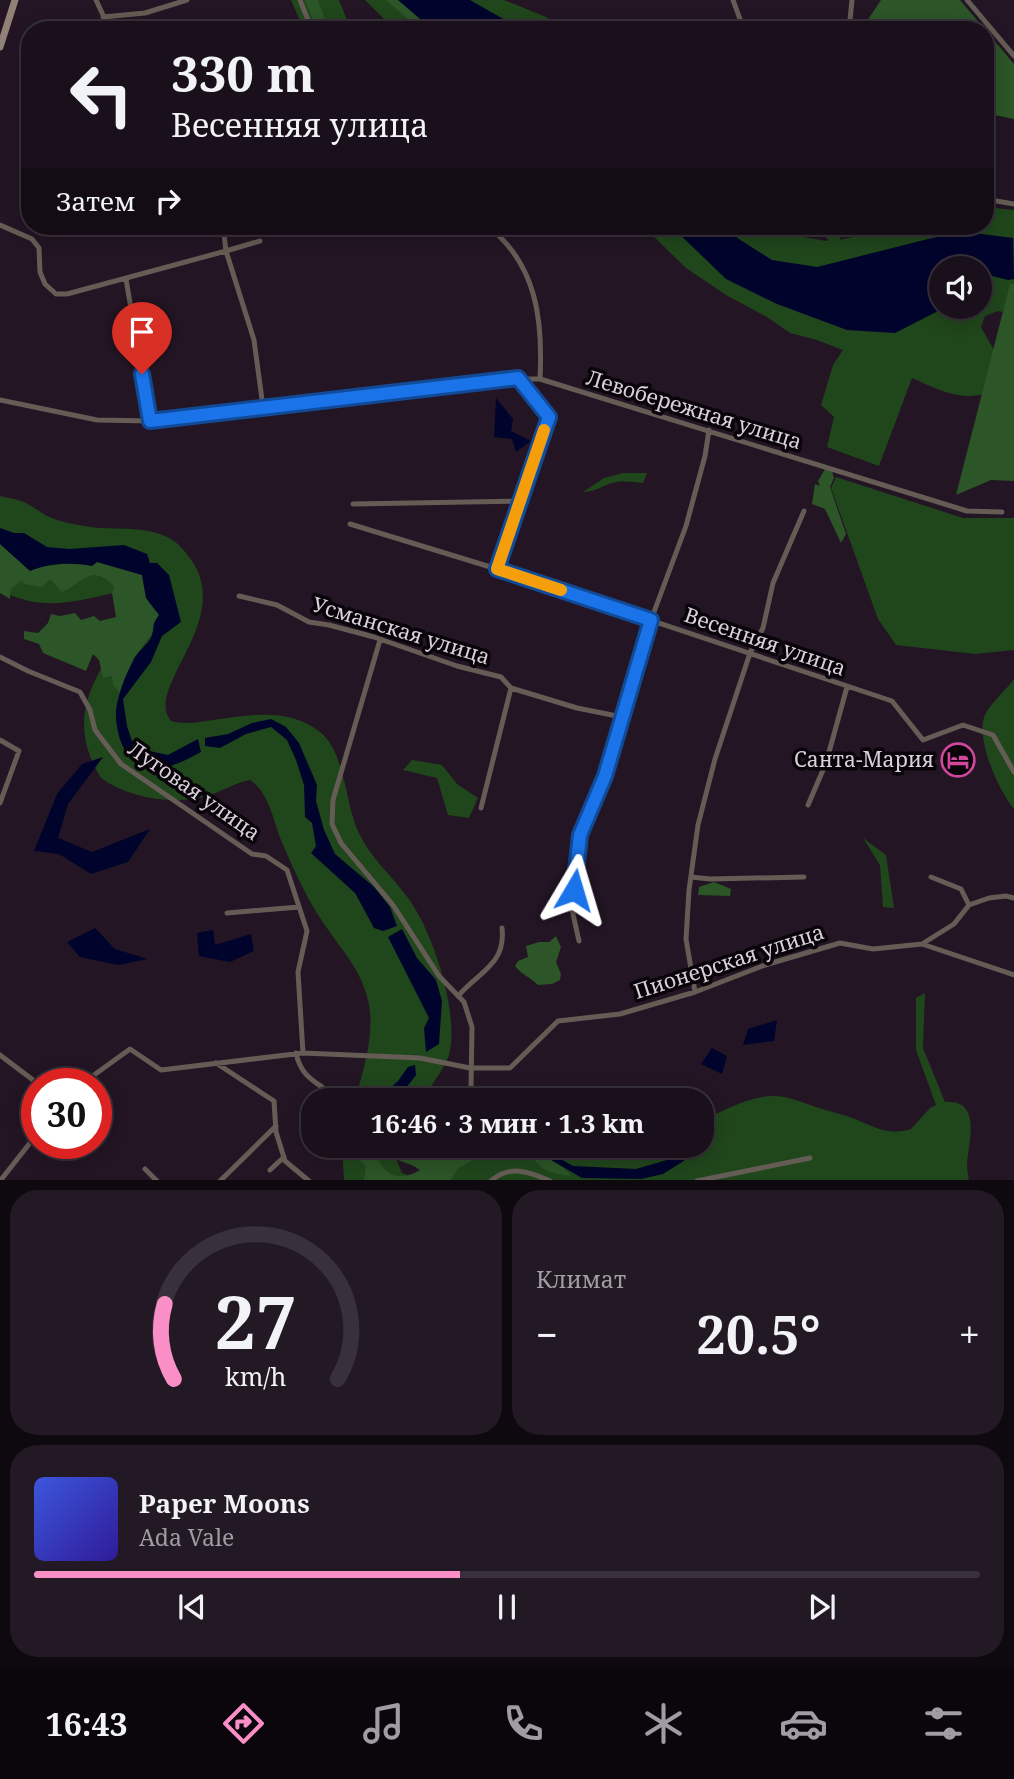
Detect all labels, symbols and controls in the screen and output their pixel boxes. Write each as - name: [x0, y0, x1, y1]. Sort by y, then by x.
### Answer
- text: 330 m: [171, 40, 315, 106]
- icon: left: [56, 49, 147, 140]
- text: Весенняя улица: [171, 103, 428, 146]
- icon: right: [149, 182, 187, 220]
- text: Затем: [56, 183, 135, 219]
- map controls: [929, 256, 992, 319]
- button: sound: [929, 256, 992, 319]
- pin: [112, 302, 172, 374]
- icon: arrive: [123, 313, 161, 351]
- street label: Левобережная улица: [583, 363, 805, 455]
- street label: Усманская улица: [309, 590, 494, 670]
- street label: Весенняя улица: [681, 600, 850, 682]
- street label: Луговая улица: [123, 734, 266, 846]
- hotel icon: Санта-Мария: [939, 741, 977, 779]
- place label: Санта-Мария: [794, 745, 934, 773]
- position arrow: [537, 853, 611, 927]
- street label: Пионерская улица: [630, 917, 827, 1005]
- speed limit sign: 30: [21, 1068, 112, 1159]
- text: 16:46 · 3 мин · 1.3 km: [371, 1105, 644, 1141]
- text: Климат: [536, 1263, 626, 1295]
- text: 27: [215, 1271, 297, 1370]
- text: 20.5°: [696, 1298, 821, 1369]
- text: −: [536, 1308, 558, 1360]
- text: +: [959, 1308, 980, 1360]
- text: km/h: [225, 1358, 287, 1392]
- text: Paper Moons: [139, 1485, 310, 1521]
- text: Ada Vale: [139, 1521, 234, 1553]
- icon: previous: [173, 1588, 211, 1626]
- icon: pause: [488, 1588, 526, 1626]
- icon: next: [803, 1588, 841, 1626]
- icon: directions: [219, 1699, 268, 1748]
- icon: music: [359, 1699, 408, 1748]
- icon: phone: [499, 1699, 548, 1748]
- icon: climate: [639, 1699, 688, 1748]
- icon: car: [779, 1699, 828, 1748]
- icon: filters: [919, 1699, 968, 1748]
- text: 16:43: [46, 1702, 128, 1745]

